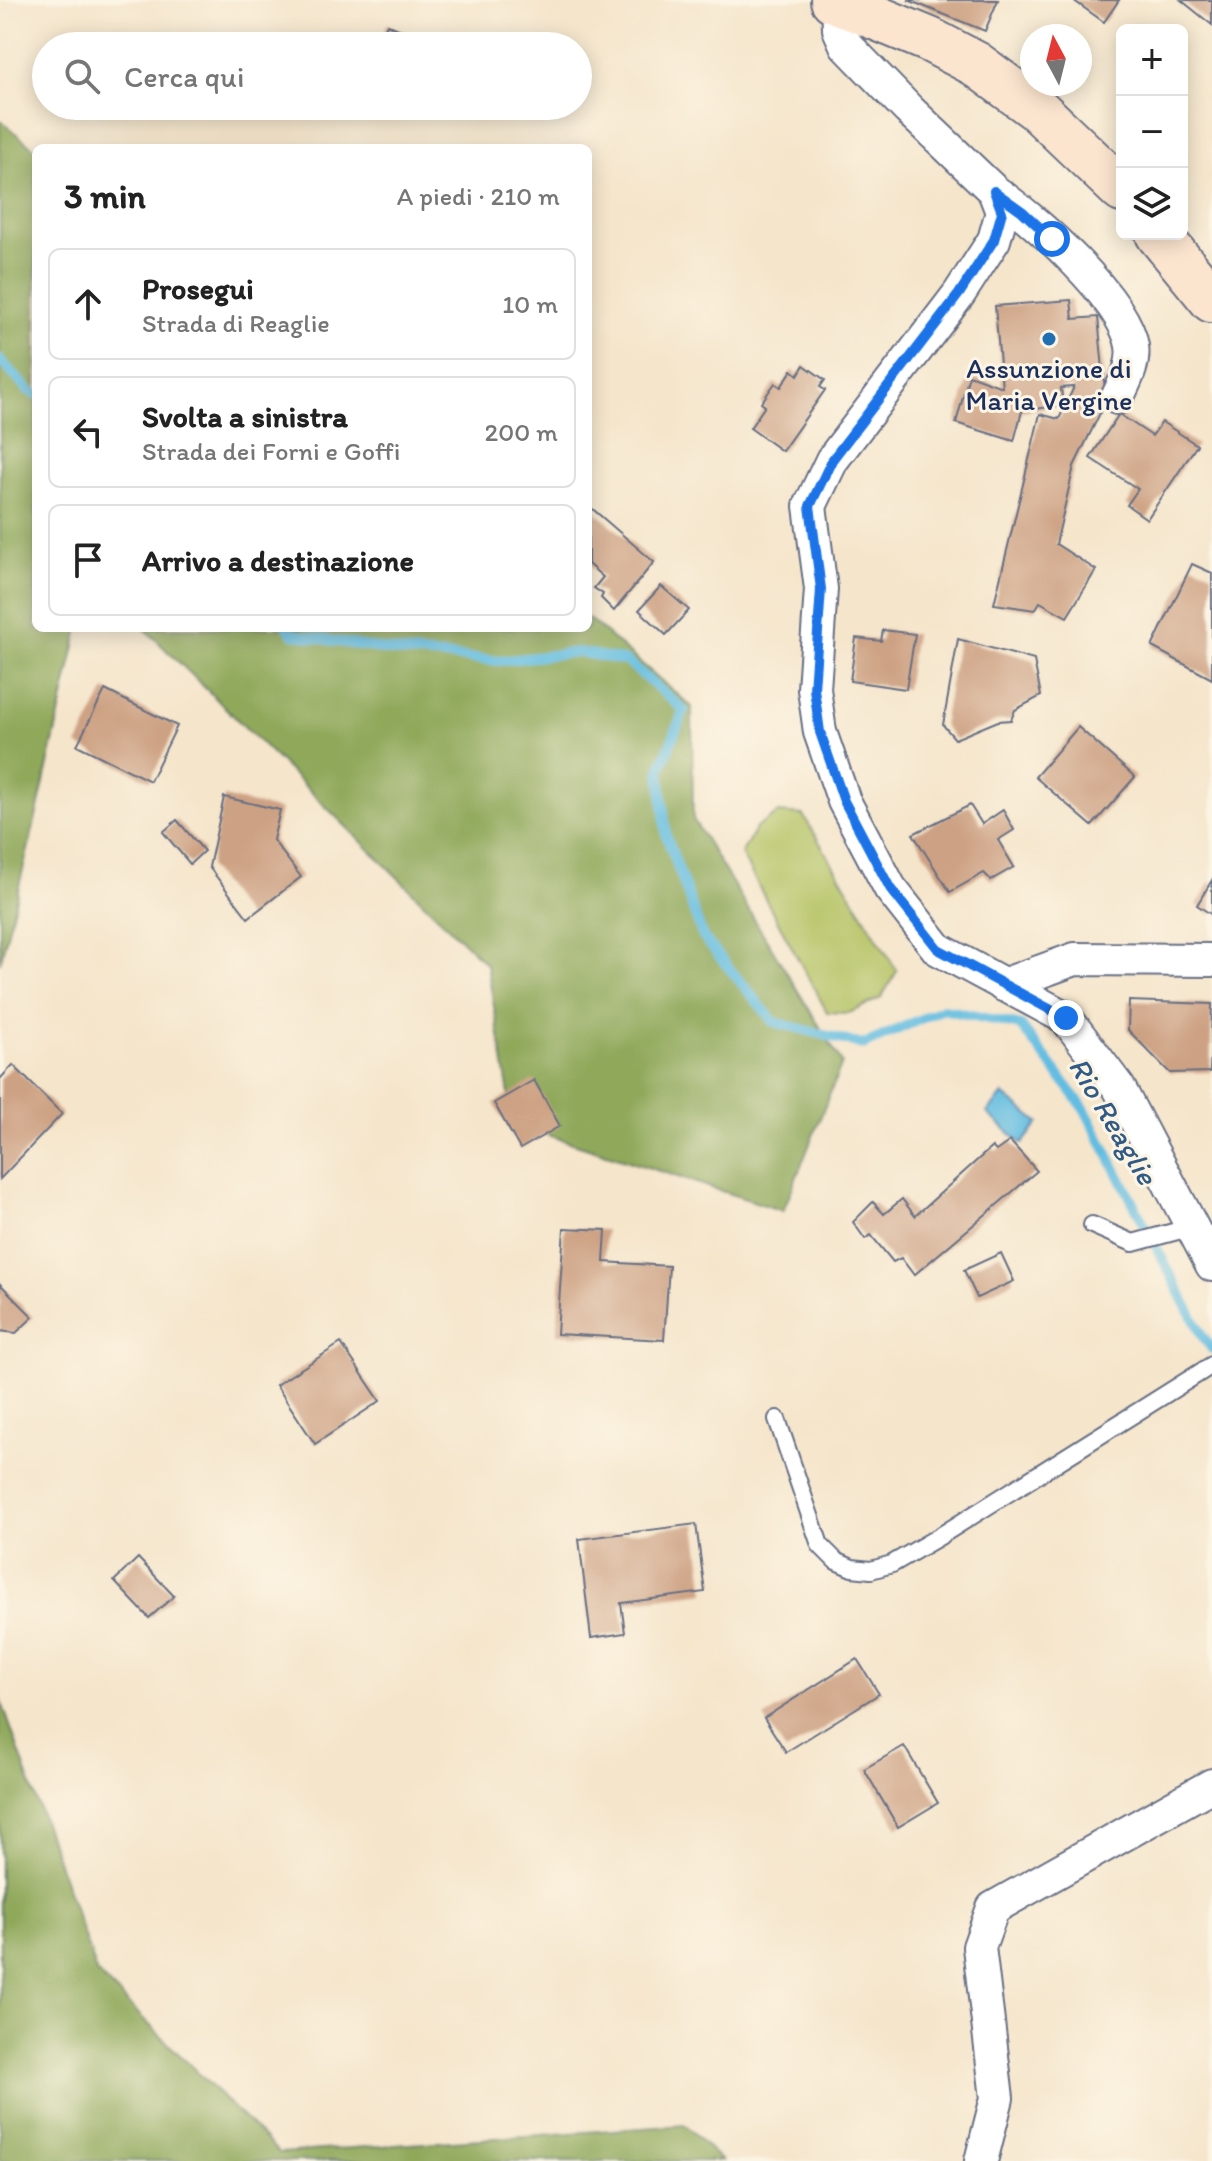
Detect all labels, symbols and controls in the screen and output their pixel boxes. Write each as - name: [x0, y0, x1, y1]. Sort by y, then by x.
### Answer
- north arrow: [1020, 24, 1092, 96]
- map controls: [1116, 24, 1188, 240]
- button: +: [1116, 24, 1188, 96]
- search box: [32, 32, 592, 120]
- icon: search: [60, 54, 104, 98]
- text: Cerca qui: [124, 58, 244, 95]
- button: −: [1116, 96, 1188, 168]
- button: layers: [1116, 168, 1188, 240]
- text: 3 min: [64, 176, 146, 217]
- text: A piedi · 210 m: [397, 180, 560, 212]
- route start: [1034, 221, 1070, 257]
- text: Prosegui: [142, 270, 254, 307]
- icon: ahead: [66, 282, 110, 326]
- text: 10 m: [502, 288, 558, 320]
- text: Strada di Reaglie: [142, 307, 330, 339]
- marker: Assunzione di Maria Vergine: [1040, 330, 1058, 348]
- place label: Assunzione di Maria Vergine: [966, 351, 1132, 417]
- text: Svolta a sinistra: [142, 398, 348, 435]
- icon: left: [66, 410, 110, 454]
- text: 200 m: [485, 416, 558, 448]
- text: Strada dei Forni e Goffi: [142, 435, 400, 467]
- icon: arrive: [66, 538, 110, 582]
- text: Arrivo a destinazione: [142, 542, 414, 579]
- route end: [1048, 1000, 1084, 1036]
- water label: Rio Reaglie: [1061, 1050, 1167, 1193]

